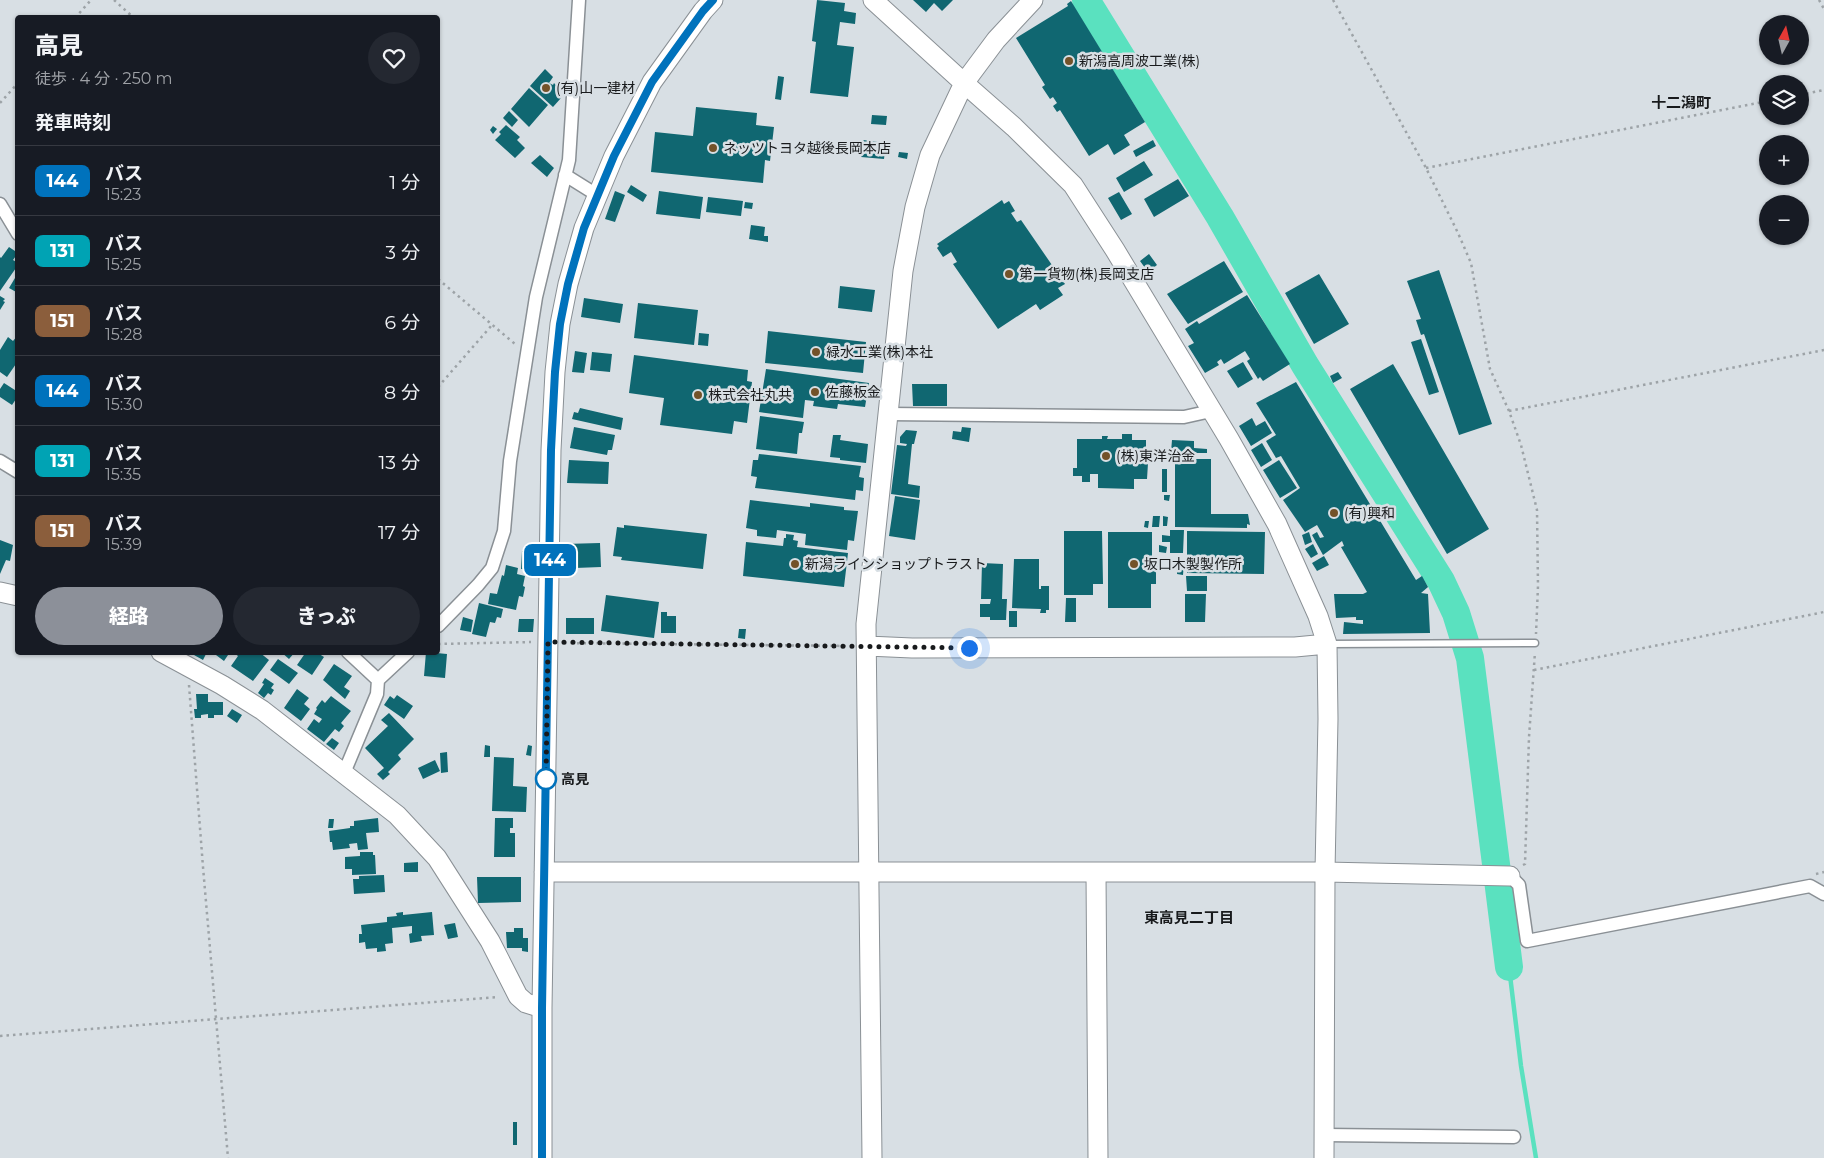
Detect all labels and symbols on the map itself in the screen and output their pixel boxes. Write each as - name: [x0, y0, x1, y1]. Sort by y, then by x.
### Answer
- north arrow: [1759, 15, 1809, 65]
- place label: 新潟高周波工業(株): [1079, 52, 1200, 70]
- marker: 新潟高周波工業(株): [1063, 55, 1075, 67]
- place label: (有)山一建材: [556, 79, 635, 97]
- marker: (有)山一建材: [540, 82, 552, 94]
- district label: 十二潟町: [1651, 93, 1711, 112]
- place label: ネッツトヨタ越後長岡本店: [723, 139, 891, 157]
- marker: ネッツトヨタ越後長岡本店: [707, 142, 719, 154]
- place label: 第一貨物(株)長岡支店: [1019, 265, 1154, 283]
- marker: 第一貨物(株)長岡支店: [1003, 268, 1015, 280]
- place label: 緑水工業(株)本社: [826, 343, 933, 361]
- marker: 緑水工業(株)本社: [810, 346, 822, 358]
- place label: 佐藤板金: [825, 383, 881, 401]
- place label: 株式会社丸共: [708, 386, 792, 404]
- marker: 佐藤板金: [809, 386, 821, 398]
- marker: 株式会社丸共: [692, 389, 704, 401]
- place label: (株)東洋治金: [1116, 447, 1195, 465]
- marker: (株)東洋治金: [1100, 450, 1112, 462]
- place label: (有)興和: [1344, 504, 1395, 522]
- marker: (有)興和: [1328, 507, 1340, 519]
- line badge: 144: [521, 544, 579, 576]
- place label: 新潟ラインショップトラスト: [805, 555, 987, 573]
- place label: 坂口木製製作所: [1144, 555, 1242, 573]
- marker: 新潟ラインショップトラスト: [789, 558, 801, 570]
- marker: 坂口木製製作所: [1128, 558, 1140, 570]
- your location: [957, 636, 982, 661]
- marker: 高見: [535, 768, 557, 790]
- place label: 高見: [561, 770, 589, 788]
- district label: 東高見二丁目: [1144, 908, 1234, 927]

